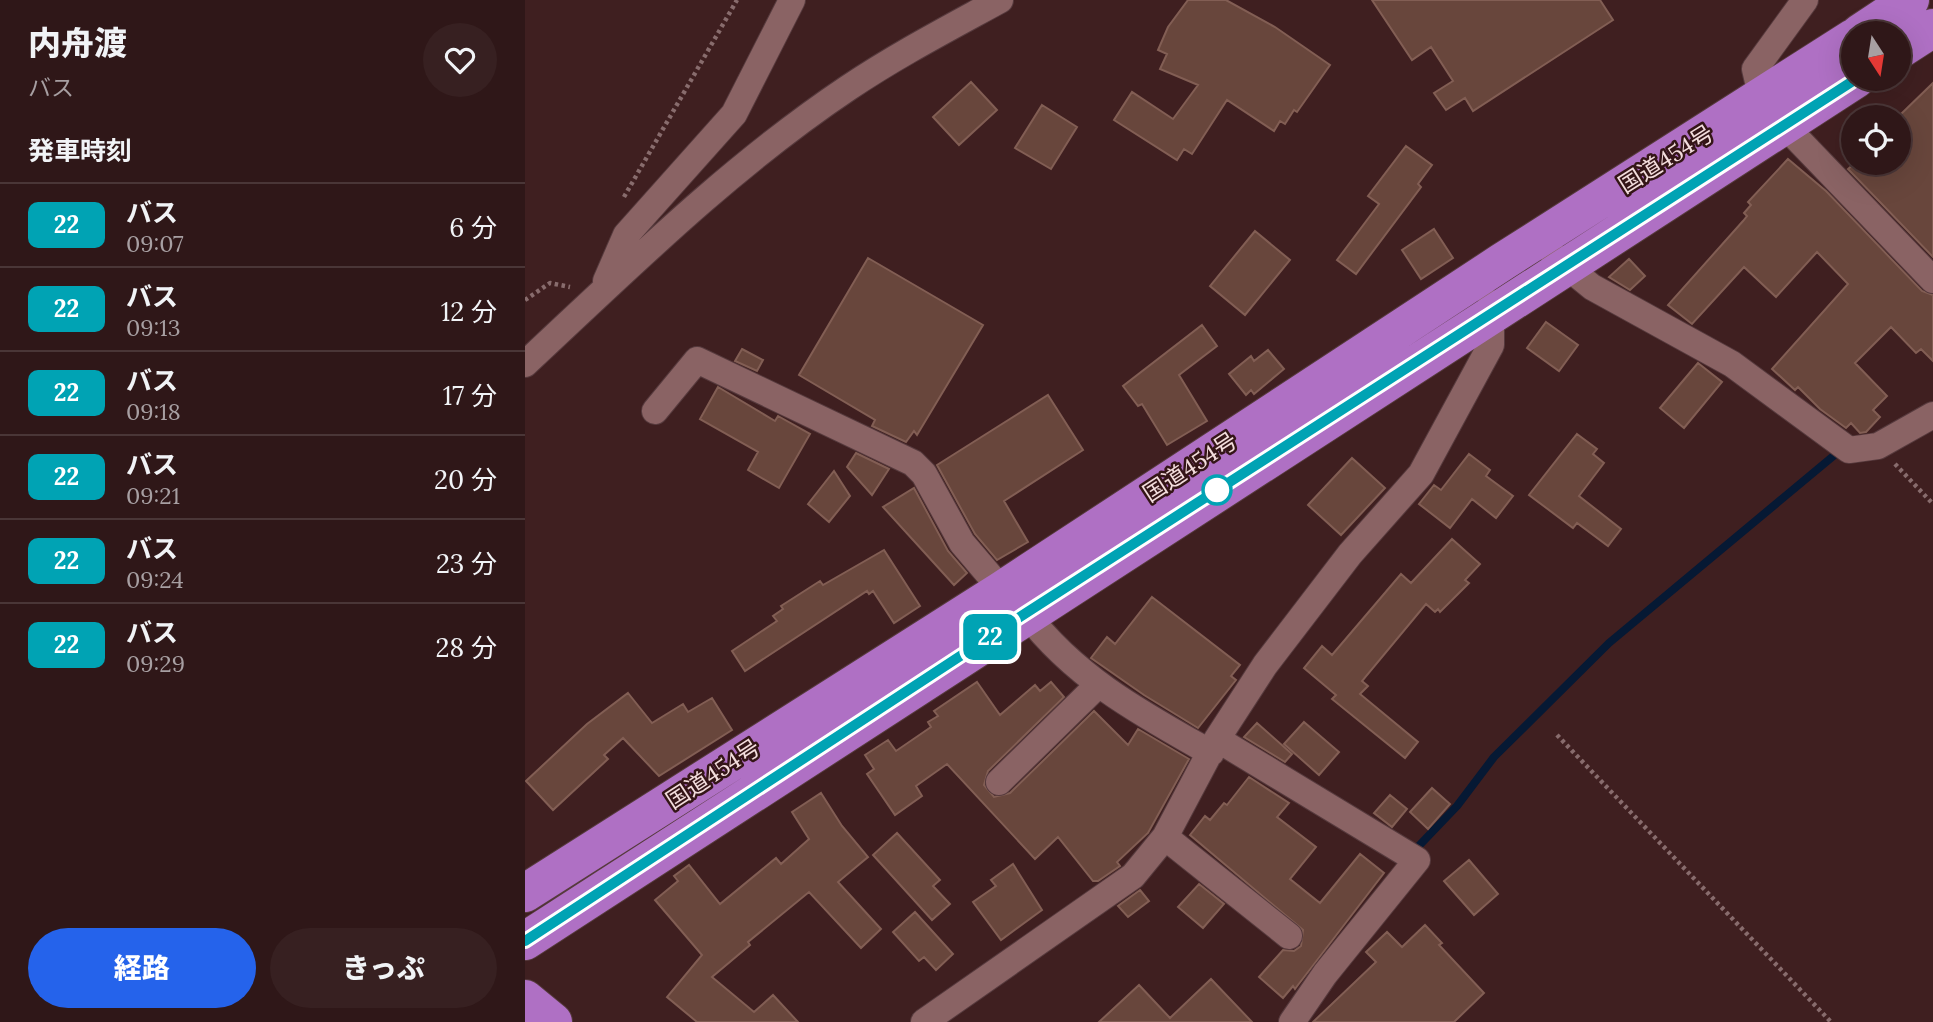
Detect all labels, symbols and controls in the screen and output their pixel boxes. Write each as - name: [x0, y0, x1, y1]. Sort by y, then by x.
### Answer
- north arrow: [1841, 21, 1911, 91]
- map controls: [1841, 21, 1911, 175]
- text: 内舟渡: [28, 22, 127, 64]
- button: heart: [423, 23, 497, 97]
- text: バス: [28, 73, 74, 102]
- button: locate: [1841, 105, 1911, 175]
- street label: 国道454号: [1613, 118, 1719, 199]
- text: 発車時刻: [28, 134, 132, 167]
- text: バス: [126, 196, 178, 229]
- text: 22: [54, 209, 79, 240]
- text: 6 分: [449, 211, 497, 244]
- text: 09:07: [126, 229, 184, 258]
- text: バス: [126, 280, 178, 313]
- text: 22: [54, 293, 79, 324]
- text: 12 分: [441, 295, 497, 328]
- text: 09:13: [126, 313, 181, 342]
- text: バス: [126, 364, 178, 397]
- text: 22: [54, 377, 79, 408]
- text: 17 分: [443, 379, 497, 412]
- text: 09:18: [126, 397, 181, 426]
- street label: 国道454号: [1137, 425, 1242, 508]
- text: バス: [126, 448, 178, 481]
- text: 22: [54, 461, 79, 492]
- text: 20 分: [434, 463, 497, 496]
- unlabelled marker: [1202, 475, 1232, 505]
- text: 09:21: [126, 481, 180, 510]
- text: バス: [126, 532, 178, 565]
- text: 22: [54, 545, 79, 576]
- text: 23 分: [436, 547, 497, 580]
- text: 09:24: [126, 565, 184, 594]
- line badge: 22: [959, 614, 1021, 660]
- text: バス: [126, 616, 178, 649]
- text: 22: [977, 621, 1003, 652]
- text: 22: [54, 629, 79, 660]
- text: 28 分: [436, 631, 497, 664]
- text: 09:29: [126, 649, 185, 678]
- street label: 国道454号: [660, 732, 765, 815]
- button: 経路: [28, 928, 256, 1008]
- button: きっぷ: [270, 928, 497, 1008]

